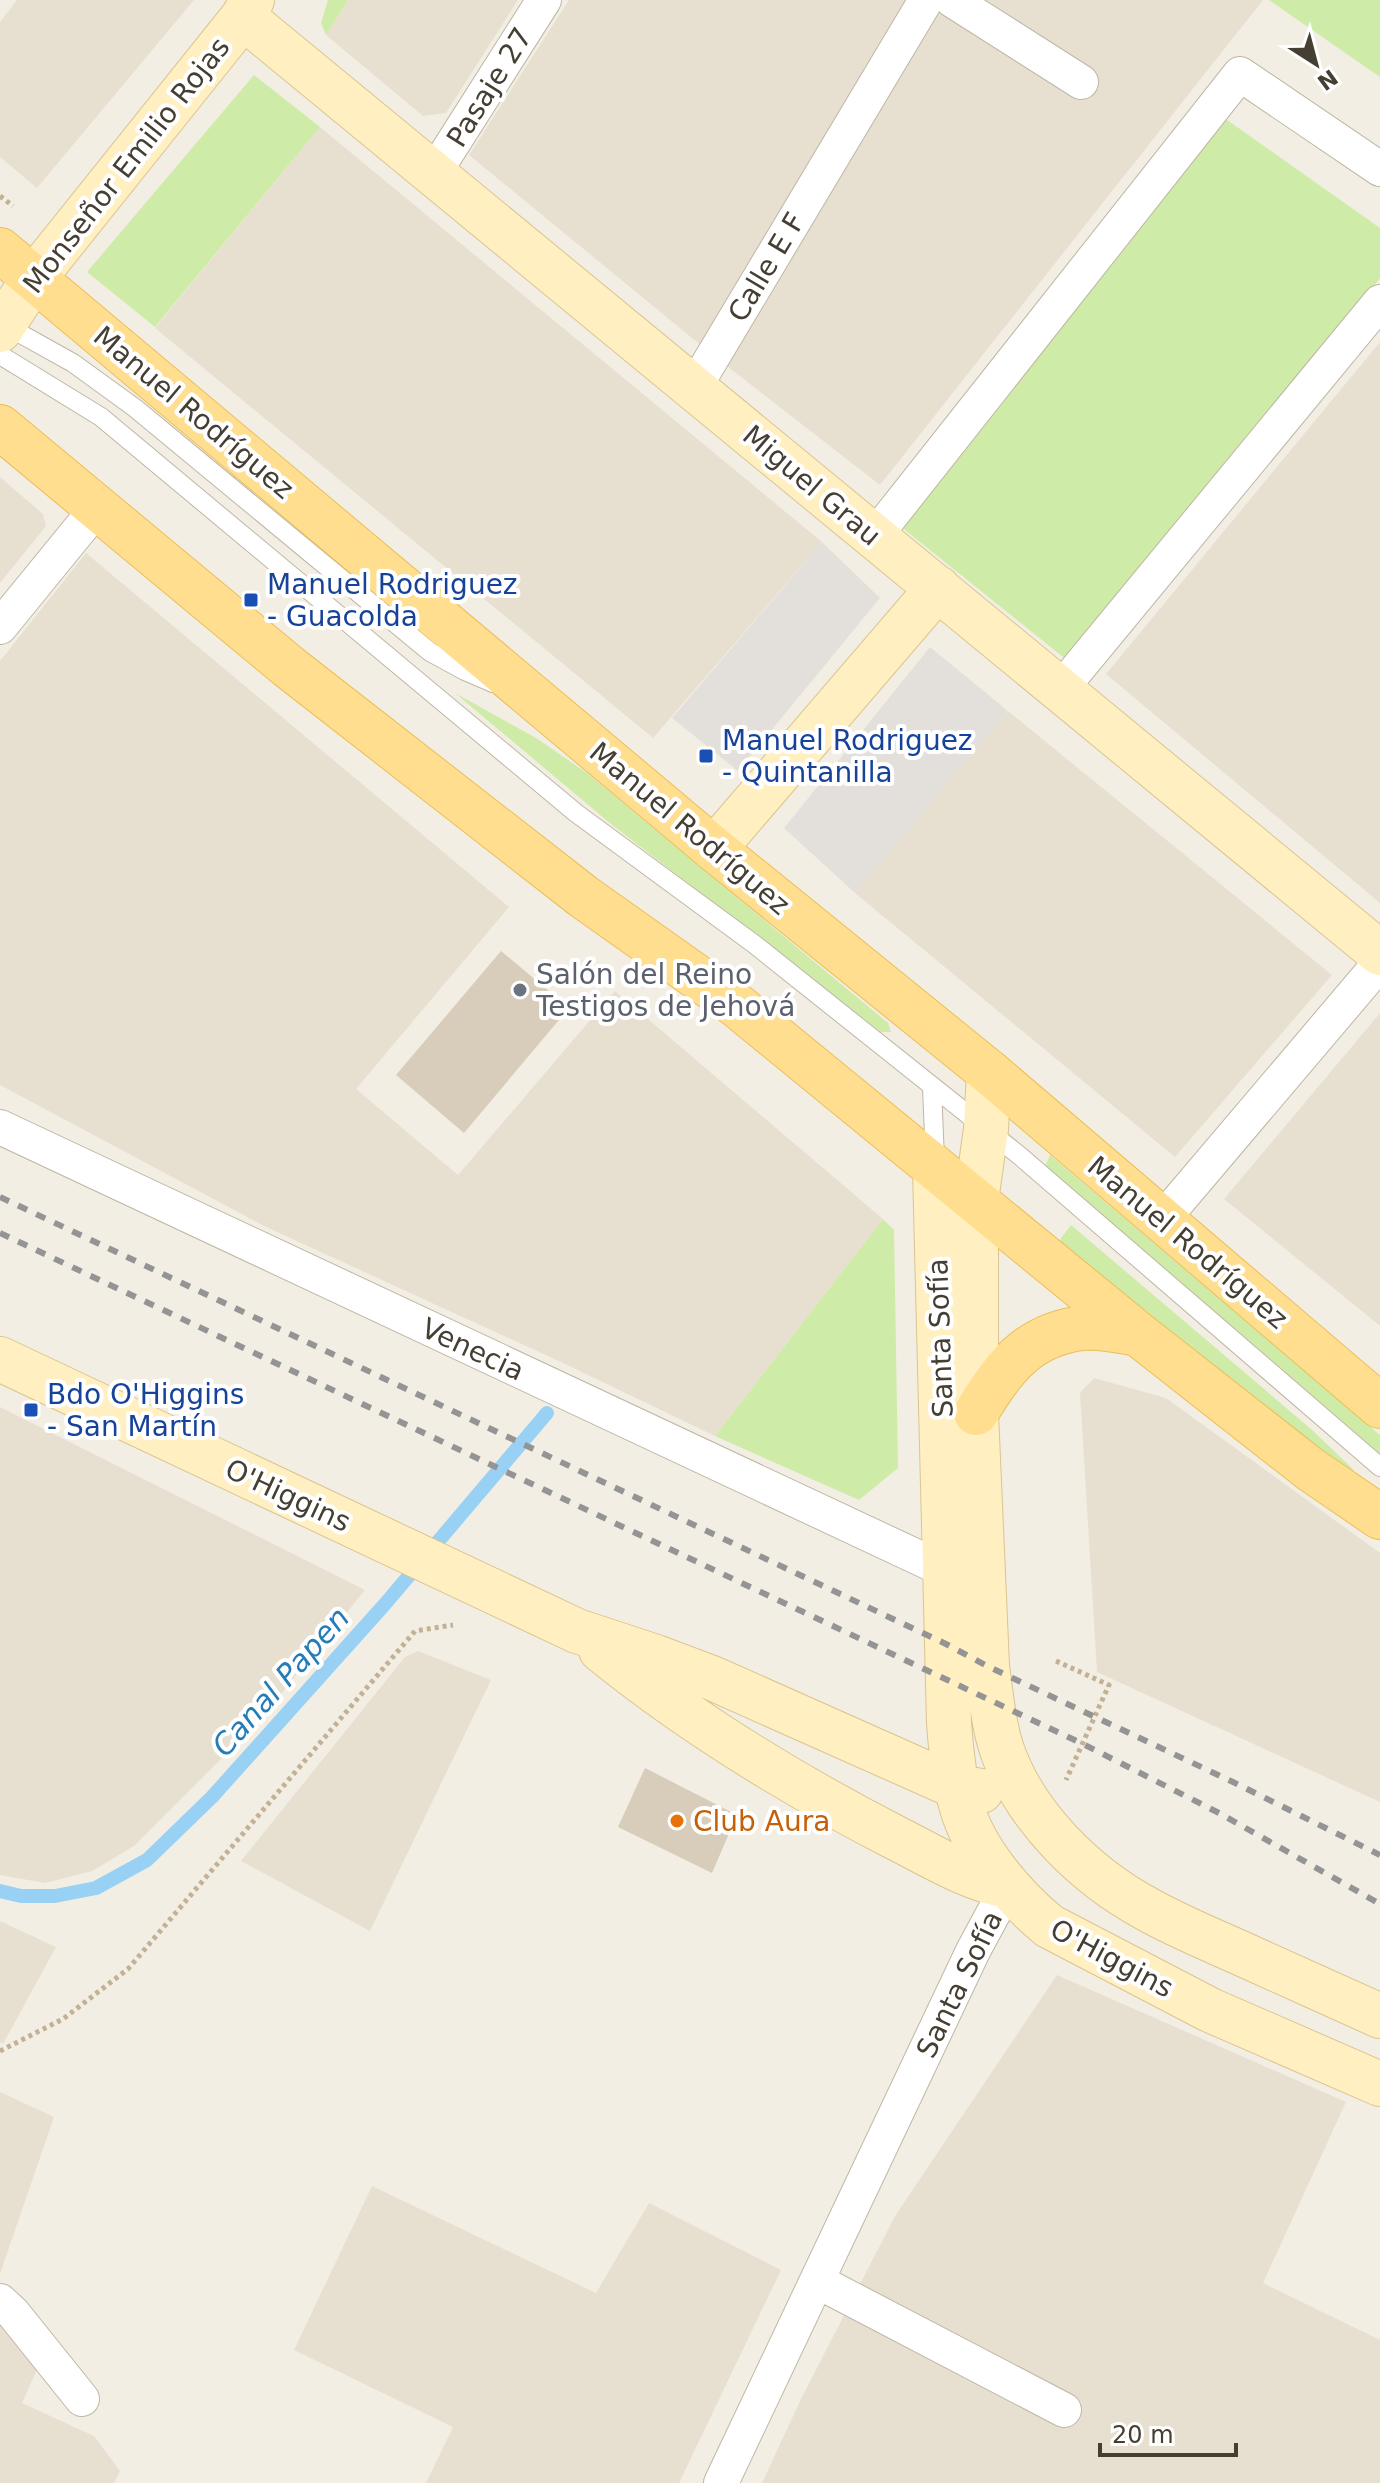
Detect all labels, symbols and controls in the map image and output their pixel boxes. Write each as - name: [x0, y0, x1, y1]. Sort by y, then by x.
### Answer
- street label: Pasaje 27: [440, 22, 539, 153]
- north arrow: [1276, 24, 1356, 104]
- street label: Monseñor Emilio Rojas: [16, 31, 236, 300]
- text: N: [1313, 64, 1342, 95]
- street label: Calle E F: [721, 207, 812, 328]
- street label: Manuel Rodríguez: [87, 319, 300, 506]
- street label: Miguel Grau: [736, 418, 887, 552]
- place label: Manuel Rodriguez - Guacolda: [267, 568, 518, 633]
- marker: Manuel Rodriguez - Guacolda: [242, 591, 260, 609]
- place label: Manuel Rodriguez - Quintanilla: [722, 724, 973, 789]
- street label: Manuel Rodríguez: [583, 735, 796, 922]
- marker: Manuel Rodriguez - Quintanilla: [697, 747, 715, 765]
- place label: Salón del Reino Testigos de Jehová: [535, 958, 795, 1023]
- marker: Salón del Reino Testigos de Jehová: [511, 981, 529, 999]
- street label: Manuel Rodríguez: [1081, 1149, 1294, 1336]
- street label: Santa Sofía: [921, 1258, 960, 1418]
- street label: Venecia: [416, 1311, 529, 1388]
- place label: Bdo O'Higgins - San Martín: [47, 1378, 244, 1443]
- marker: Bdo O'Higgins - San Martín: [22, 1401, 40, 1419]
- street label: O'Higgins: [220, 1452, 356, 1539]
- water label: Canal Papen: [205, 1600, 356, 1763]
- place label: Club Aura: [693, 1805, 830, 1838]
- marker: Club Aura: [668, 1812, 686, 1830]
- street label: Santa Sofía: [910, 1905, 1009, 2063]
- street label: O'Higgins: [1045, 1912, 1179, 2005]
- scale bar: [1100, 2407, 1236, 2457]
- text: 20 m: [1112, 2421, 1174, 2449]

